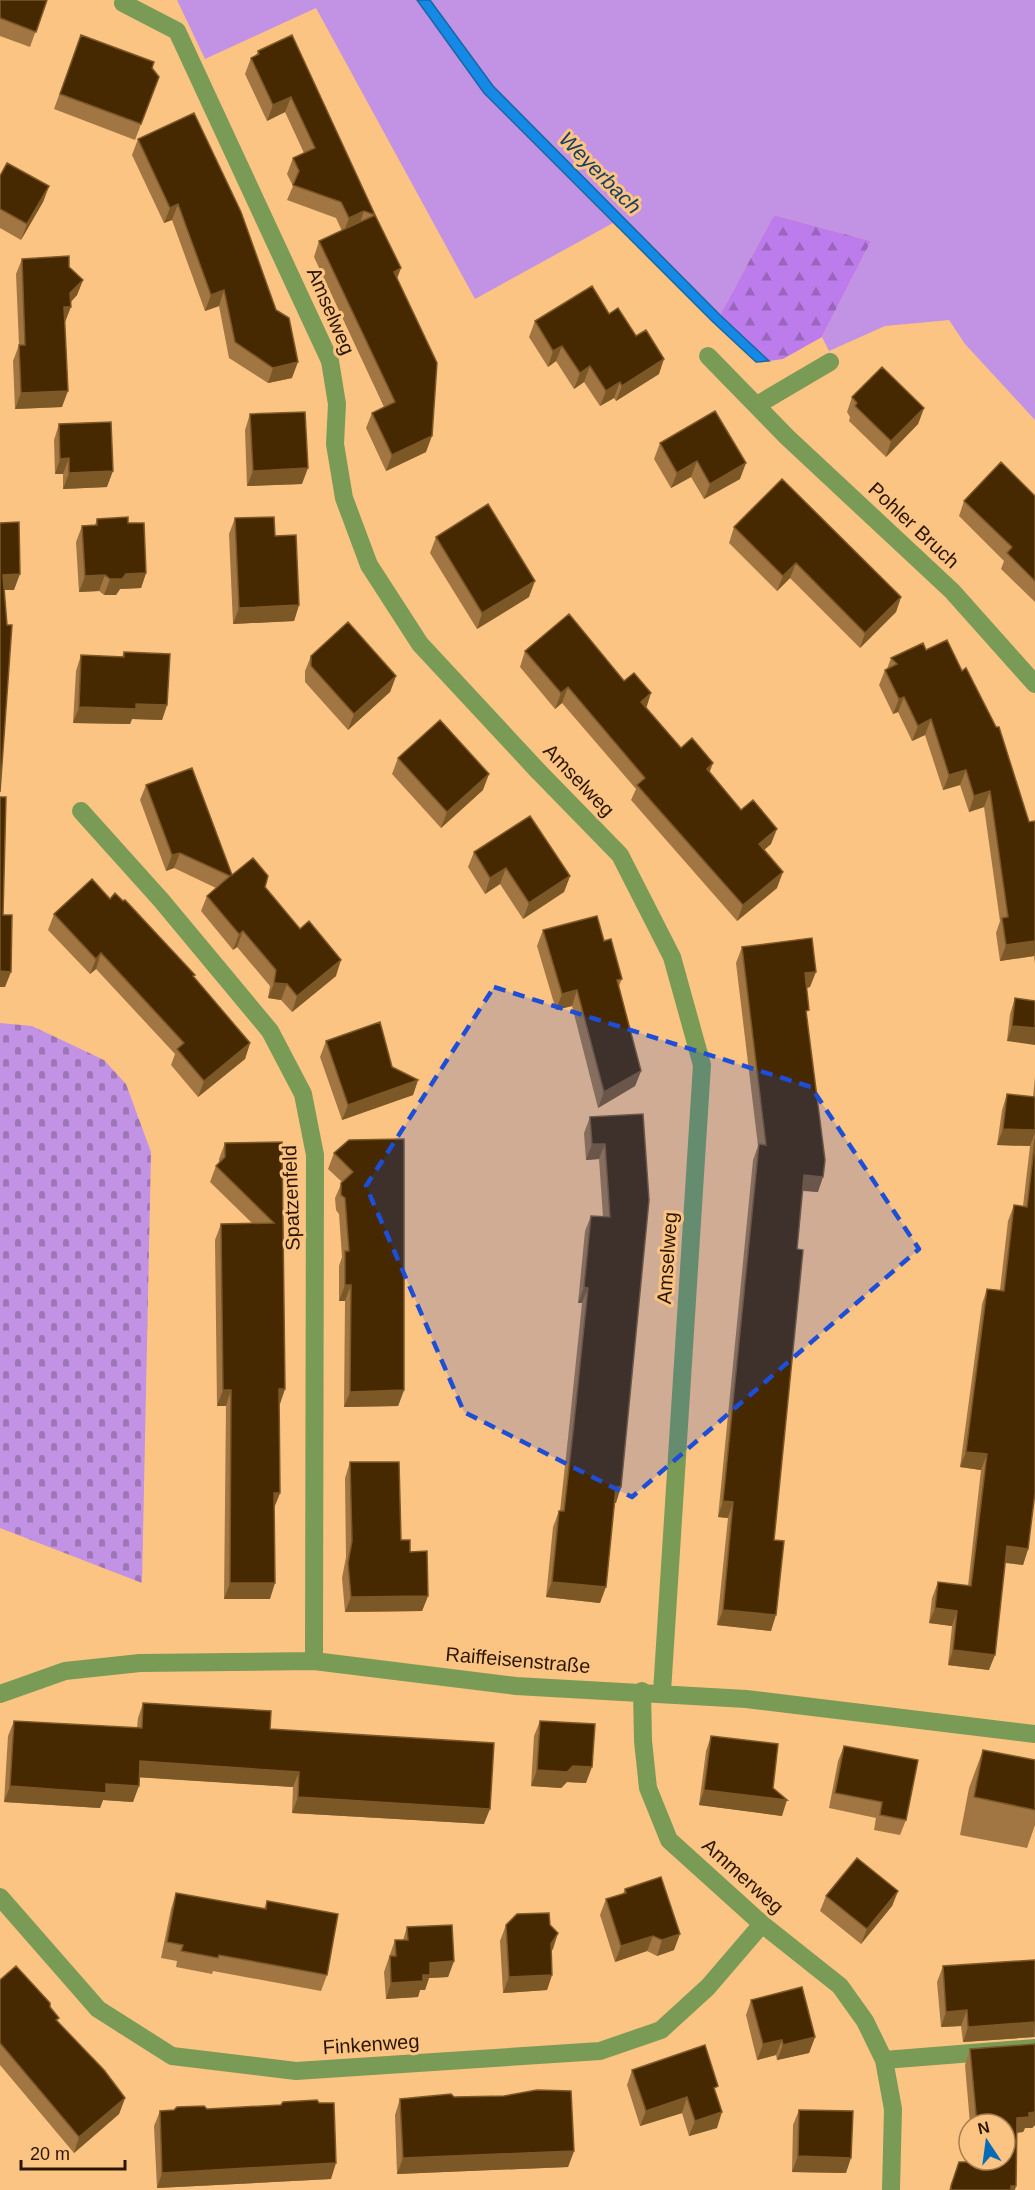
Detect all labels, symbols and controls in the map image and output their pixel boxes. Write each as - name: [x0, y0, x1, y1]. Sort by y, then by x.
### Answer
- water label: Weyerbach: [555, 127, 646, 218]
- street label: Amselweg: [303, 264, 359, 358]
- street label: Pohler Bruch: [864, 478, 964, 572]
- street label: Amselweg: [539, 739, 619, 821]
- street label: Spatzenfeld: [278, 1145, 304, 1251]
- street label: Amselweg: [653, 1211, 681, 1305]
- street label: Raiffeisenstraße: [445, 1643, 591, 1677]
- street label: Ammerweg: [698, 1834, 788, 1918]
- street label: Finkenweg: [322, 2030, 420, 2058]
- north arrow: [957, 2112, 1017, 2172]
- text: N: [976, 2118, 991, 2137]
- scale bar: [21, 2133, 124, 2171]
- text: 20 m: [30, 2144, 70, 2164]

